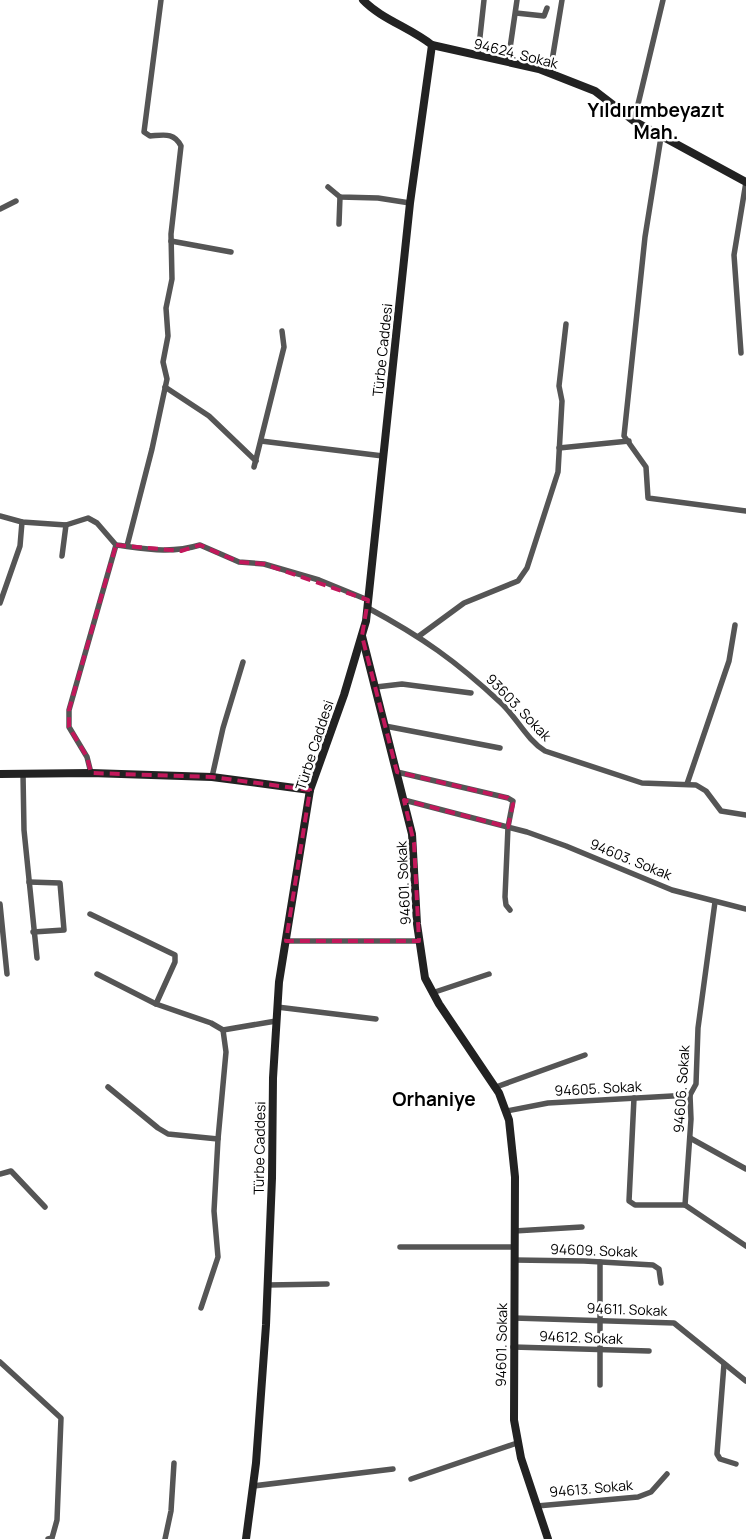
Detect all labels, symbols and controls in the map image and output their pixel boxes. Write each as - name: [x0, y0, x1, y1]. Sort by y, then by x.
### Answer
- street label: 94624. Sokak: [472, 33, 561, 73]
- district label: Yıldırımbeyazıt Mah.: [587, 97, 725, 145]
- street label: Türbe Caddesi: [368, 303, 396, 397]
- street label: 93603. Sokak: [482, 669, 557, 745]
- street label: Türbe Caddesi: [291, 698, 337, 792]
- street label: 94603. Sokak: [587, 834, 676, 884]
- street label: 94601. Sokak: [391, 840, 415, 925]
- street label: 94606. Sokak: [668, 1044, 694, 1133]
- street label: 94605. Sokak: [554, 1076, 643, 1100]
- district label: Orhaniye: [392, 1086, 476, 1112]
- street label: Türbe Caddesi: [249, 1101, 269, 1195]
- street label: 94609. Sokak: [550, 1239, 639, 1261]
- street label: 94611. Sokak: [586, 1298, 669, 1320]
- street label: 94601. Sokak: [491, 1302, 511, 1387]
- street label: 94612. Sokak: [539, 1326, 624, 1348]
- street label: 94613. Sokak: [549, 1475, 634, 1501]

